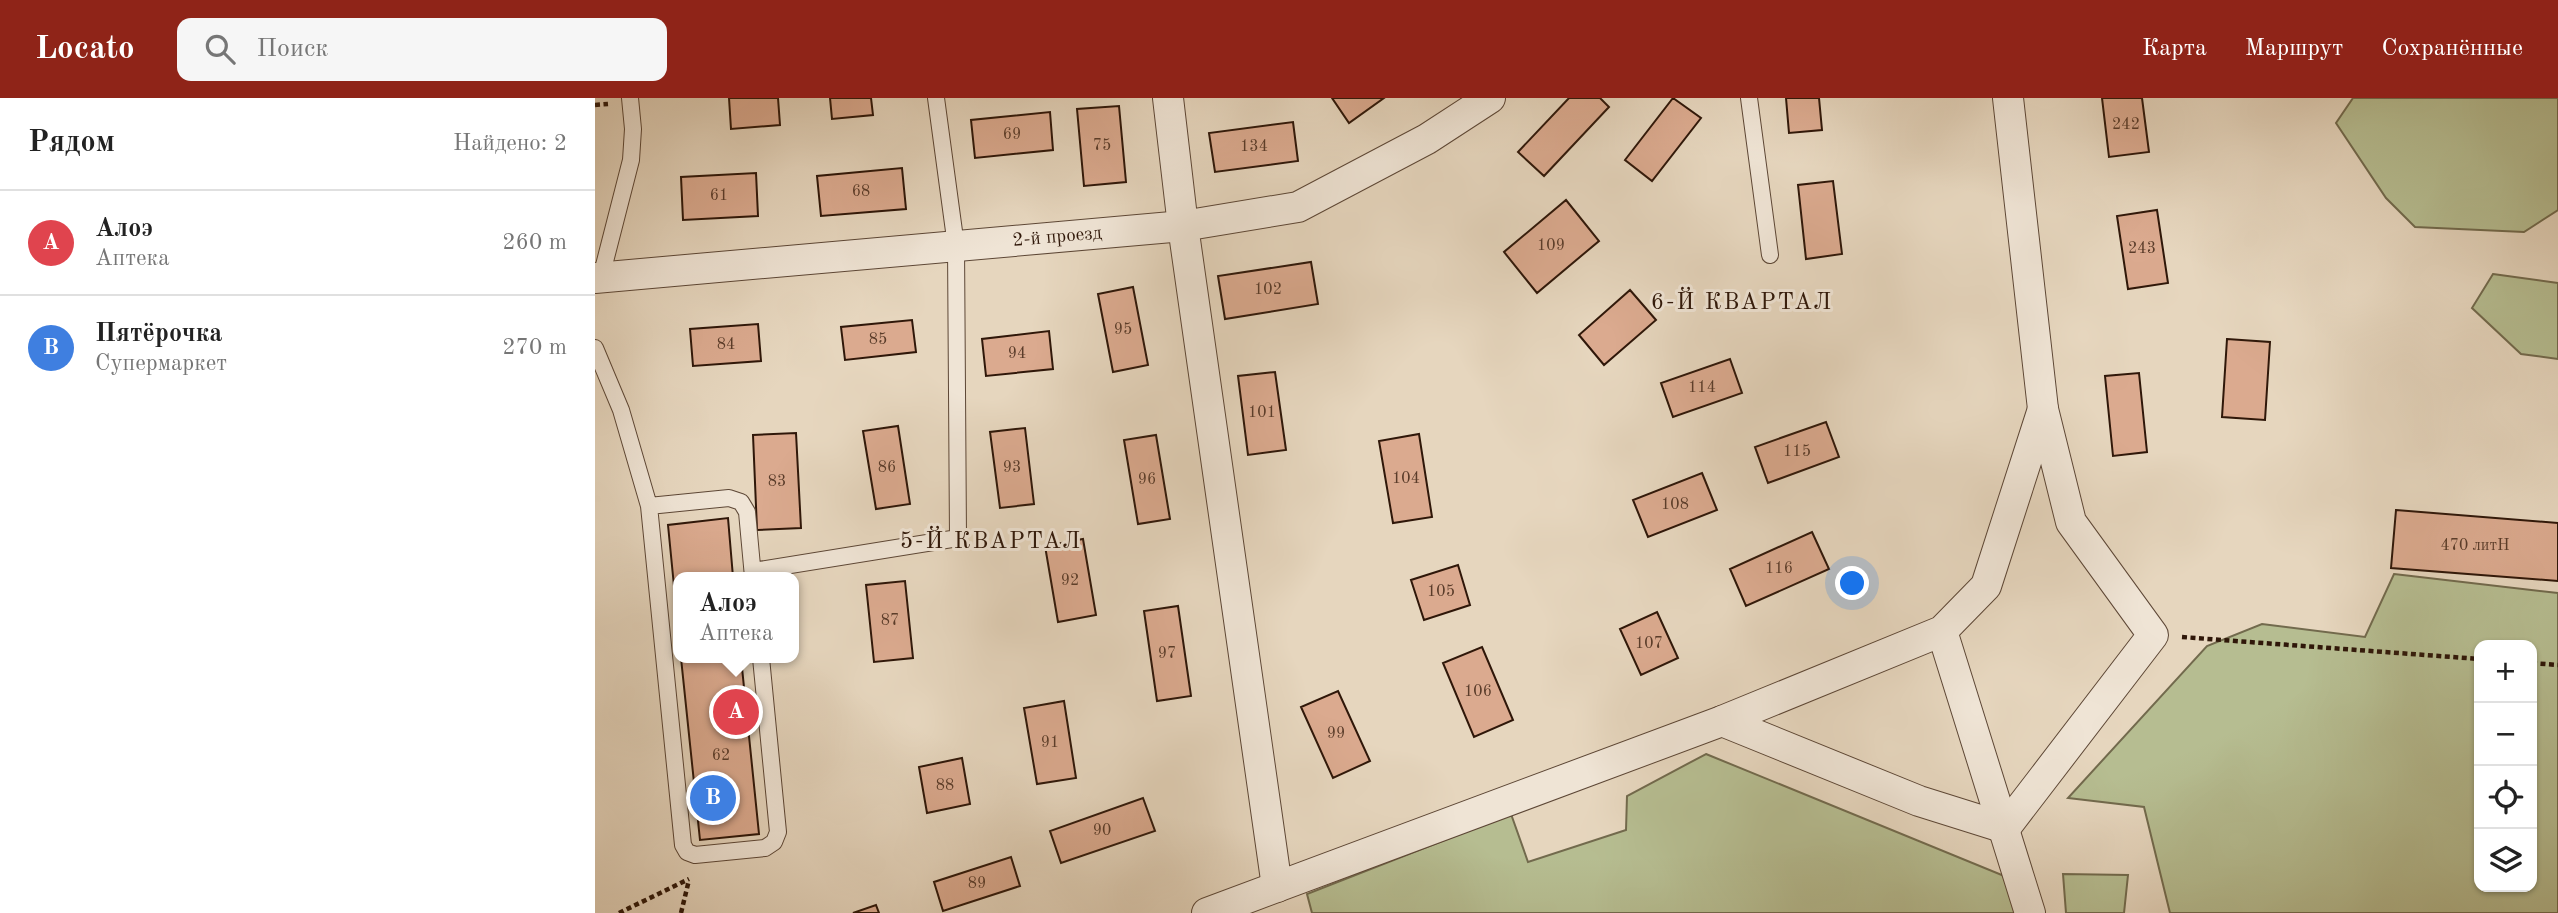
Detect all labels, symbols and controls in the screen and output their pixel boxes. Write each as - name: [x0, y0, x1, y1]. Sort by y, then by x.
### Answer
- search box: [177, 18, 667, 81]
- icon: search: [201, 30, 239, 68]
- text: Locato: [35, 33, 135, 66]
- text: Поиск: [257, 36, 328, 62]
- text: Карта: [2142, 37, 2207, 61]
- text: Маршрут: [2245, 37, 2343, 61]
- text: Сохранённые: [2381, 37, 2523, 61]
- house number: 242: [2112, 117, 2140, 133]
- house number: 69: [1003, 127, 1021, 143]
- text: Рядом: [28, 128, 115, 158]
- text: Найдено: 2: [453, 132, 567, 155]
- house number: 75: [1093, 138, 1111, 154]
- house number: 134: [1240, 139, 1268, 155]
- house number: 68: [852, 184, 870, 200]
- house number: 61: [710, 188, 728, 204]
- text: Алоэ: [95, 216, 153, 242]
- street label: 2-й проезд: [1012, 224, 1103, 251]
- text: A: [42, 231, 60, 254]
- text: 260 m: [502, 231, 567, 254]
- house number: 109: [1537, 238, 1565, 254]
- house number: 243: [2128, 241, 2156, 257]
- text: Аптека: [95, 247, 170, 270]
- house number: 102: [1254, 282, 1282, 298]
- district label: 6-Й КВАРТАЛ: [1651, 286, 1833, 314]
- text: Пятёрочка: [95, 321, 223, 347]
- house number: 95: [1114, 322, 1132, 338]
- house number: 85: [869, 332, 887, 348]
- text: B: [43, 336, 59, 359]
- text: 270 m: [502, 336, 567, 359]
- house number: 84: [717, 337, 735, 353]
- house number: 94: [1008, 346, 1026, 362]
- text: Супермаркет: [95, 352, 227, 375]
- house number: 114: [1688, 380, 1716, 396]
- house number: 101: [1248, 405, 1276, 421]
- house number: 115: [1783, 444, 1811, 460]
- house number: 86: [878, 460, 896, 476]
- house number: 93: [1003, 460, 1021, 476]
- house number: 104: [1392, 471, 1420, 487]
- house number: 96: [1138, 472, 1156, 488]
- house number: 83: [768, 474, 786, 490]
- house number: 108: [1661, 497, 1689, 513]
- district label: 5-Й КВАРТАЛ: [900, 525, 1082, 553]
- house number: 470 литН: [2440, 538, 2510, 554]
- house number: 116: [1765, 561, 1793, 577]
- your location: [1835, 566, 1869, 600]
- popup: [673, 572, 799, 663]
- house number: 92: [1061, 573, 1079, 589]
- house number: 105: [1427, 584, 1455, 600]
- text: Алоэ: [699, 591, 757, 617]
- house number: 87: [881, 613, 899, 629]
- text: Аптека: [699, 622, 773, 645]
- house number: 107: [1635, 636, 1663, 652]
- map controls: [2474, 640, 2537, 892]
- button: +: [2474, 640, 2537, 703]
- house number: 97: [1158, 646, 1176, 662]
- house number: 106: [1464, 684, 1492, 700]
- pin: A: [713, 686, 759, 738]
- button: −: [2474, 703, 2537, 766]
- house number: 99: [1327, 726, 1345, 742]
- house number: 91: [1041, 735, 1059, 751]
- house number: 62: [712, 748, 730, 764]
- button: locate: [2474, 766, 2537, 829]
- pin: B: [690, 772, 736, 824]
- house number: 88: [936, 778, 954, 794]
- house number: 90: [1093, 823, 1111, 839]
- button: layers: [2474, 829, 2537, 892]
- house number: 89: [968, 876, 986, 892]

